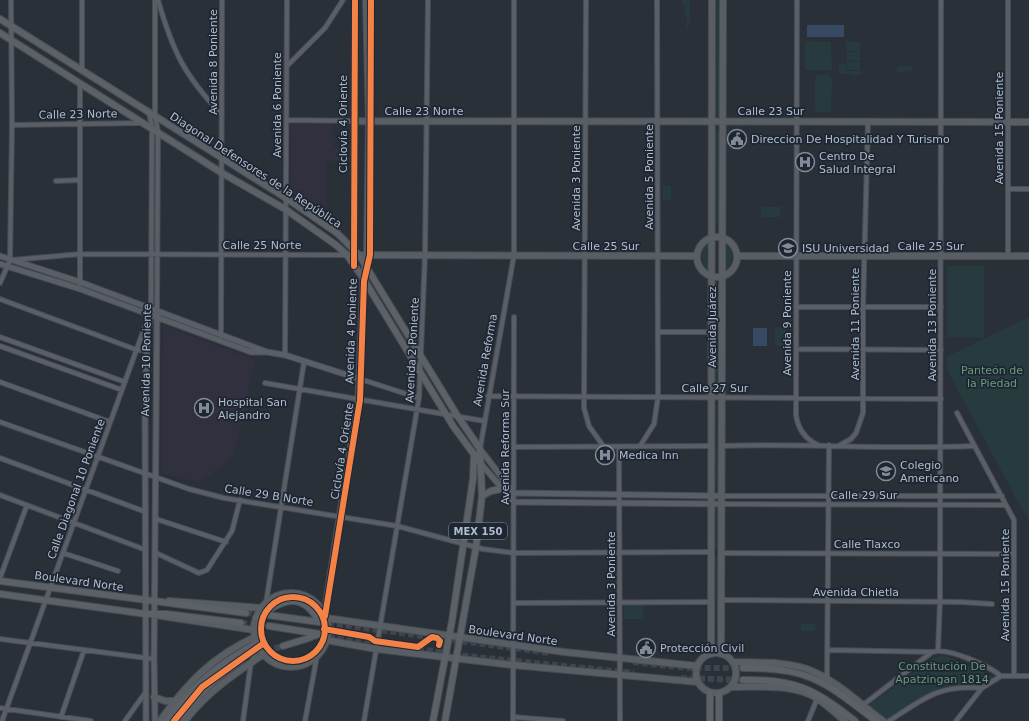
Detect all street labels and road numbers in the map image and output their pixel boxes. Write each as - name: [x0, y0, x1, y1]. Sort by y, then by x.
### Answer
- street label: Avenida 8 Poniente: [207, 9, 220, 115]
- street label: Avenida 6 Poniente: [271, 52, 284, 158]
- street label: Avenida 15 Poniente: [993, 71, 1006, 184]
- street label: Ciclovía 4 Oriente: [337, 75, 350, 173]
- street label: Calle 23 Norte: [385, 105, 464, 118]
- street label: Calle 23 Sur: [738, 105, 805, 118]
- street label: Calle 23 Norte: [38, 107, 118, 122]
- street label: Diagonal Defensores de la República: [167, 110, 344, 231]
- street label: Avenida 5 Poniente: [643, 124, 656, 230]
- street label: Avenida 3 Poniente: [570, 125, 583, 231]
- street label: Calle 25 Norte: [223, 239, 302, 252]
- street label: Calle 25 Sur: [573, 240, 640, 253]
- street label: Calle 25 Sur: [898, 240, 965, 253]
- street label: Avenida 11 Poniente: [849, 267, 862, 380]
- street label: Avenida 13 Poniente: [926, 268, 939, 381]
- street label: Avenida 9 Poniente: [781, 270, 794, 376]
- street label: Avenida 4 Poniente: [343, 278, 360, 384]
- street label: Avenida Juárez: [706, 286, 719, 368]
- street label: Avenida 2 Poniente: [403, 297, 422, 403]
- street label: Avenida 10 Poniente: [139, 303, 154, 416]
- street label: Avenida Reforma: [471, 313, 500, 407]
- street label: Calle 27 Sur: [682, 382, 749, 395]
- street label: Avenida Reforma Sur: [499, 389, 512, 505]
- street label: Ciclovía 4 Oriente: [328, 401, 357, 500]
- street label: Calle Diagonal 10 Poniente: [45, 417, 108, 561]
- street label: Calle 29 B Norte: [224, 482, 315, 509]
- street label: Calle 29 Sur: [831, 489, 898, 502]
- road number: MEX 150: [449, 523, 507, 539]
- street label: Avenida 15 Poniente: [999, 528, 1012, 641]
- street label: Avenida 3 Poniente: [605, 531, 618, 637]
- street label: Calle Tlaxco: [834, 538, 900, 551]
- street label: Boulevard Norte: [34, 569, 124, 594]
- street label: Avenida Chietla: [813, 586, 899, 599]
- street label: Boulevard Norte: [468, 623, 558, 648]

